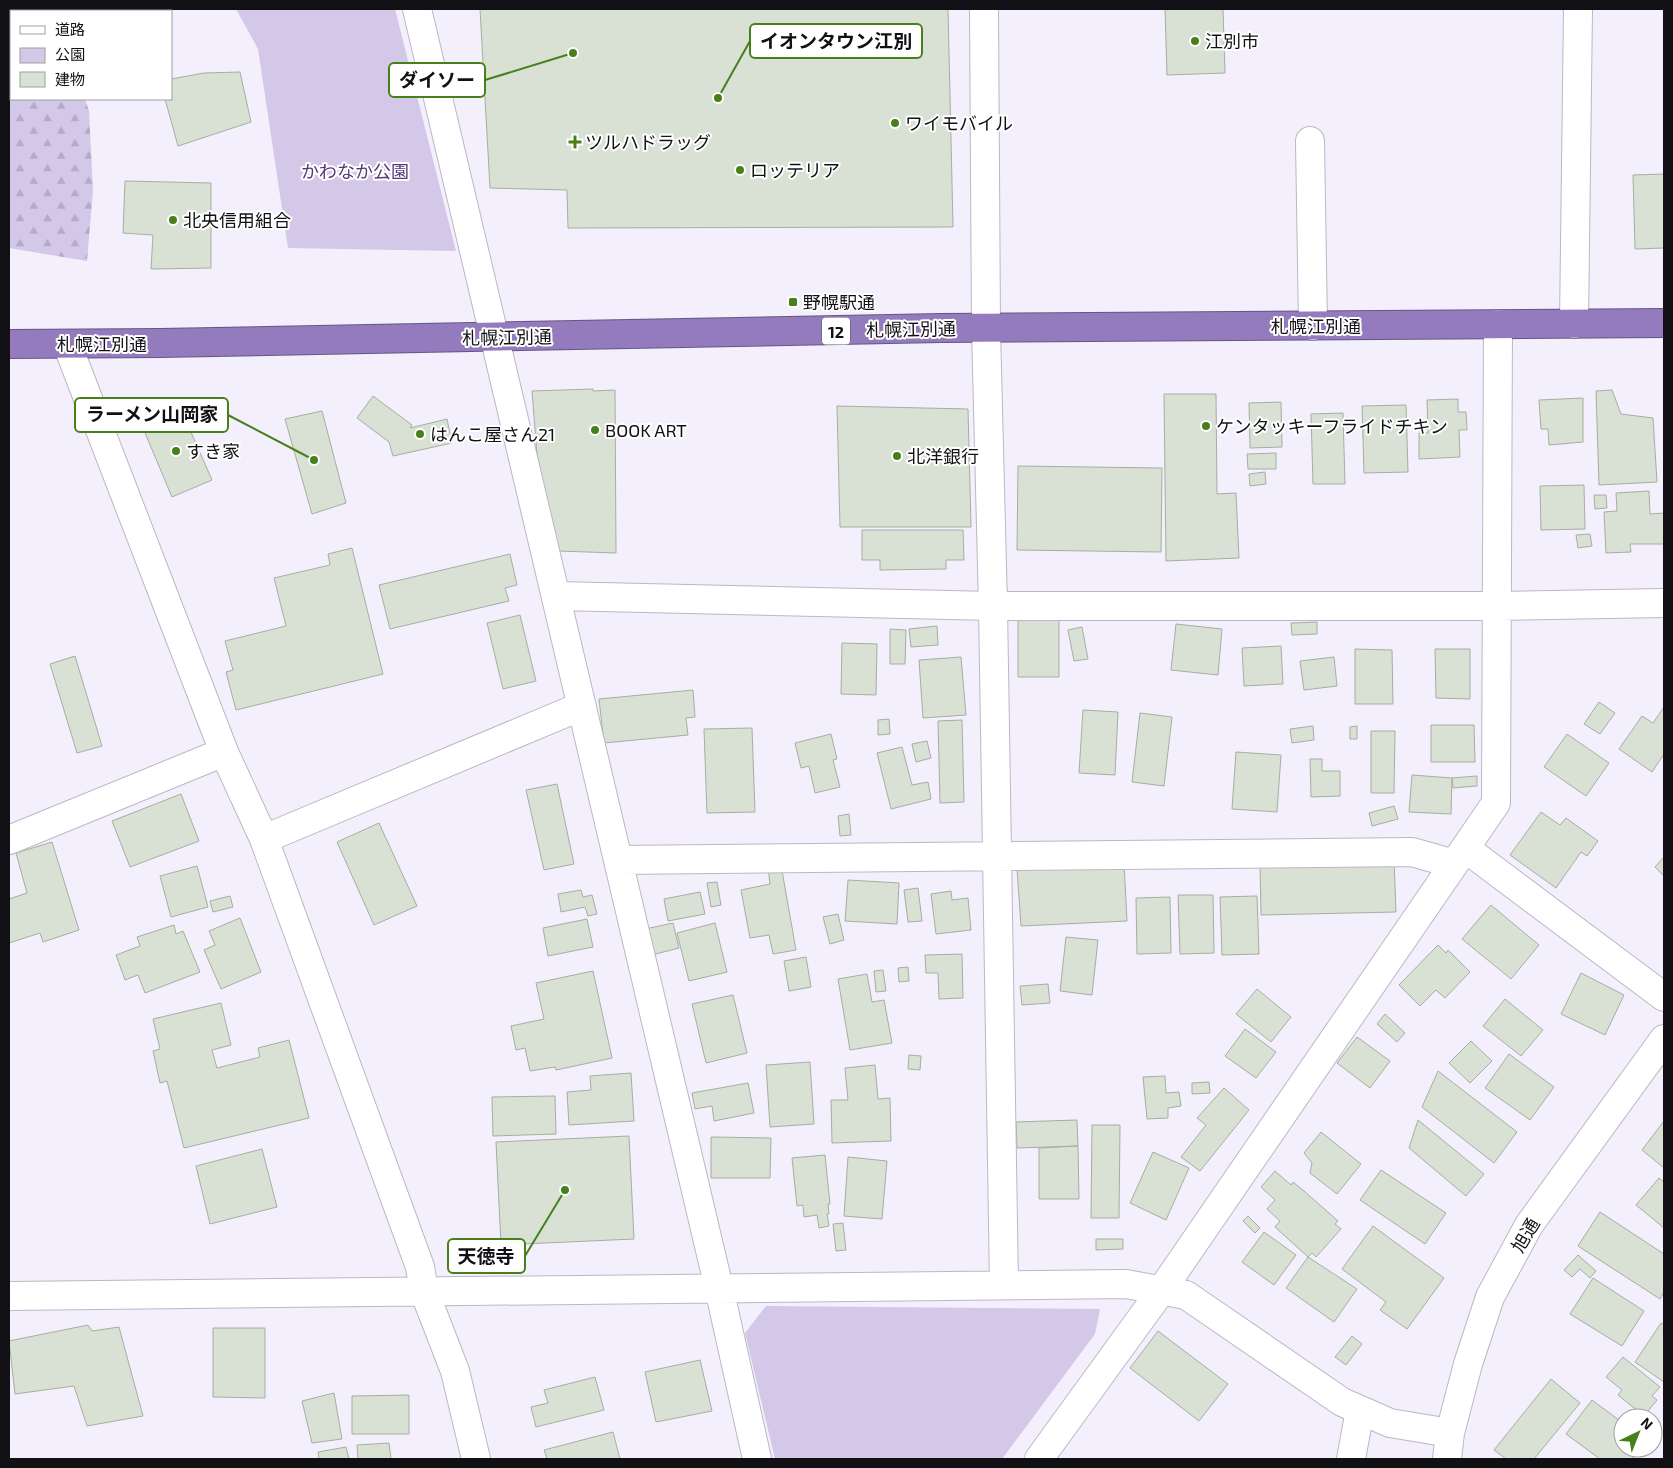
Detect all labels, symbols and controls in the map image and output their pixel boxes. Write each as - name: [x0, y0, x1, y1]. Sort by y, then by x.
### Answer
- legend: [10, 10, 172, 100]
- text: 道路: [55, 20, 85, 38]
- callout: イオンタウン江別: [750, 24, 922, 58]
- text: イオンタウン江別: [760, 29, 912, 52]
- place label: 江別市: [1205, 30, 1259, 52]
- marker: 江別市: [1189, 35, 1201, 47]
- text: 公園: [55, 45, 85, 63]
- callout: ダイソー: [389, 63, 485, 97]
- text: ダイソー: [399, 68, 475, 91]
- text: 建物: [55, 70, 85, 88]
- place label: ワイモバイル: [905, 112, 1013, 134]
- marker: ワイモバイル: [889, 117, 901, 129]
- place label: ツルハドラッグ: [585, 131, 711, 153]
- marker: ツルハドラッグ: [569, 136, 581, 148]
- place label: ロッテリア: [750, 159, 840, 181]
- park label: かわなか公園: [301, 160, 409, 182]
- marker: ロッテリア: [734, 164, 746, 176]
- place label: 北央信用組合: [183, 209, 291, 231]
- marker: 北央信用組合: [167, 214, 179, 226]
- place label: 野幌駅通: [803, 291, 875, 313]
- marker: 野幌駅通: [787, 296, 799, 308]
- street label: 札幌江別通: [1271, 315, 1361, 337]
- street label: 札幌江別通: [866, 317, 956, 341]
- road number: 12: [822, 318, 850, 344]
- street label: 札幌江別通: [462, 325, 552, 349]
- street label: 札幌江別通: [57, 333, 147, 355]
- callout: ラーメン山岡家: [75, 398, 228, 432]
- text: ラーメン山岡家: [86, 402, 218, 425]
- place label: ケンタッキーフライドチキン: [1216, 415, 1448, 437]
- place label: BOOK ART: [605, 419, 687, 441]
- marker: ケンタッキーフライドチキン: [1200, 420, 1212, 432]
- place label: はんこ屋さん21: [430, 423, 555, 445]
- marker: BOOK ART: [589, 424, 601, 436]
- marker: はんこ屋さん21: [414, 428, 426, 440]
- place label: すき家: [186, 440, 240, 462]
- marker: すき家: [170, 445, 182, 457]
- place label: 北洋銀行: [907, 445, 979, 467]
- marker: 北洋銀行: [891, 450, 903, 462]
- street label: 旭通: [1506, 1214, 1544, 1256]
- callout: 天徳寺: [448, 1239, 525, 1273]
- text: 天徳寺: [457, 1244, 515, 1267]
- north arrow: [1613, 1408, 1663, 1458]
- text: N: [1638, 1413, 1657, 1433]

